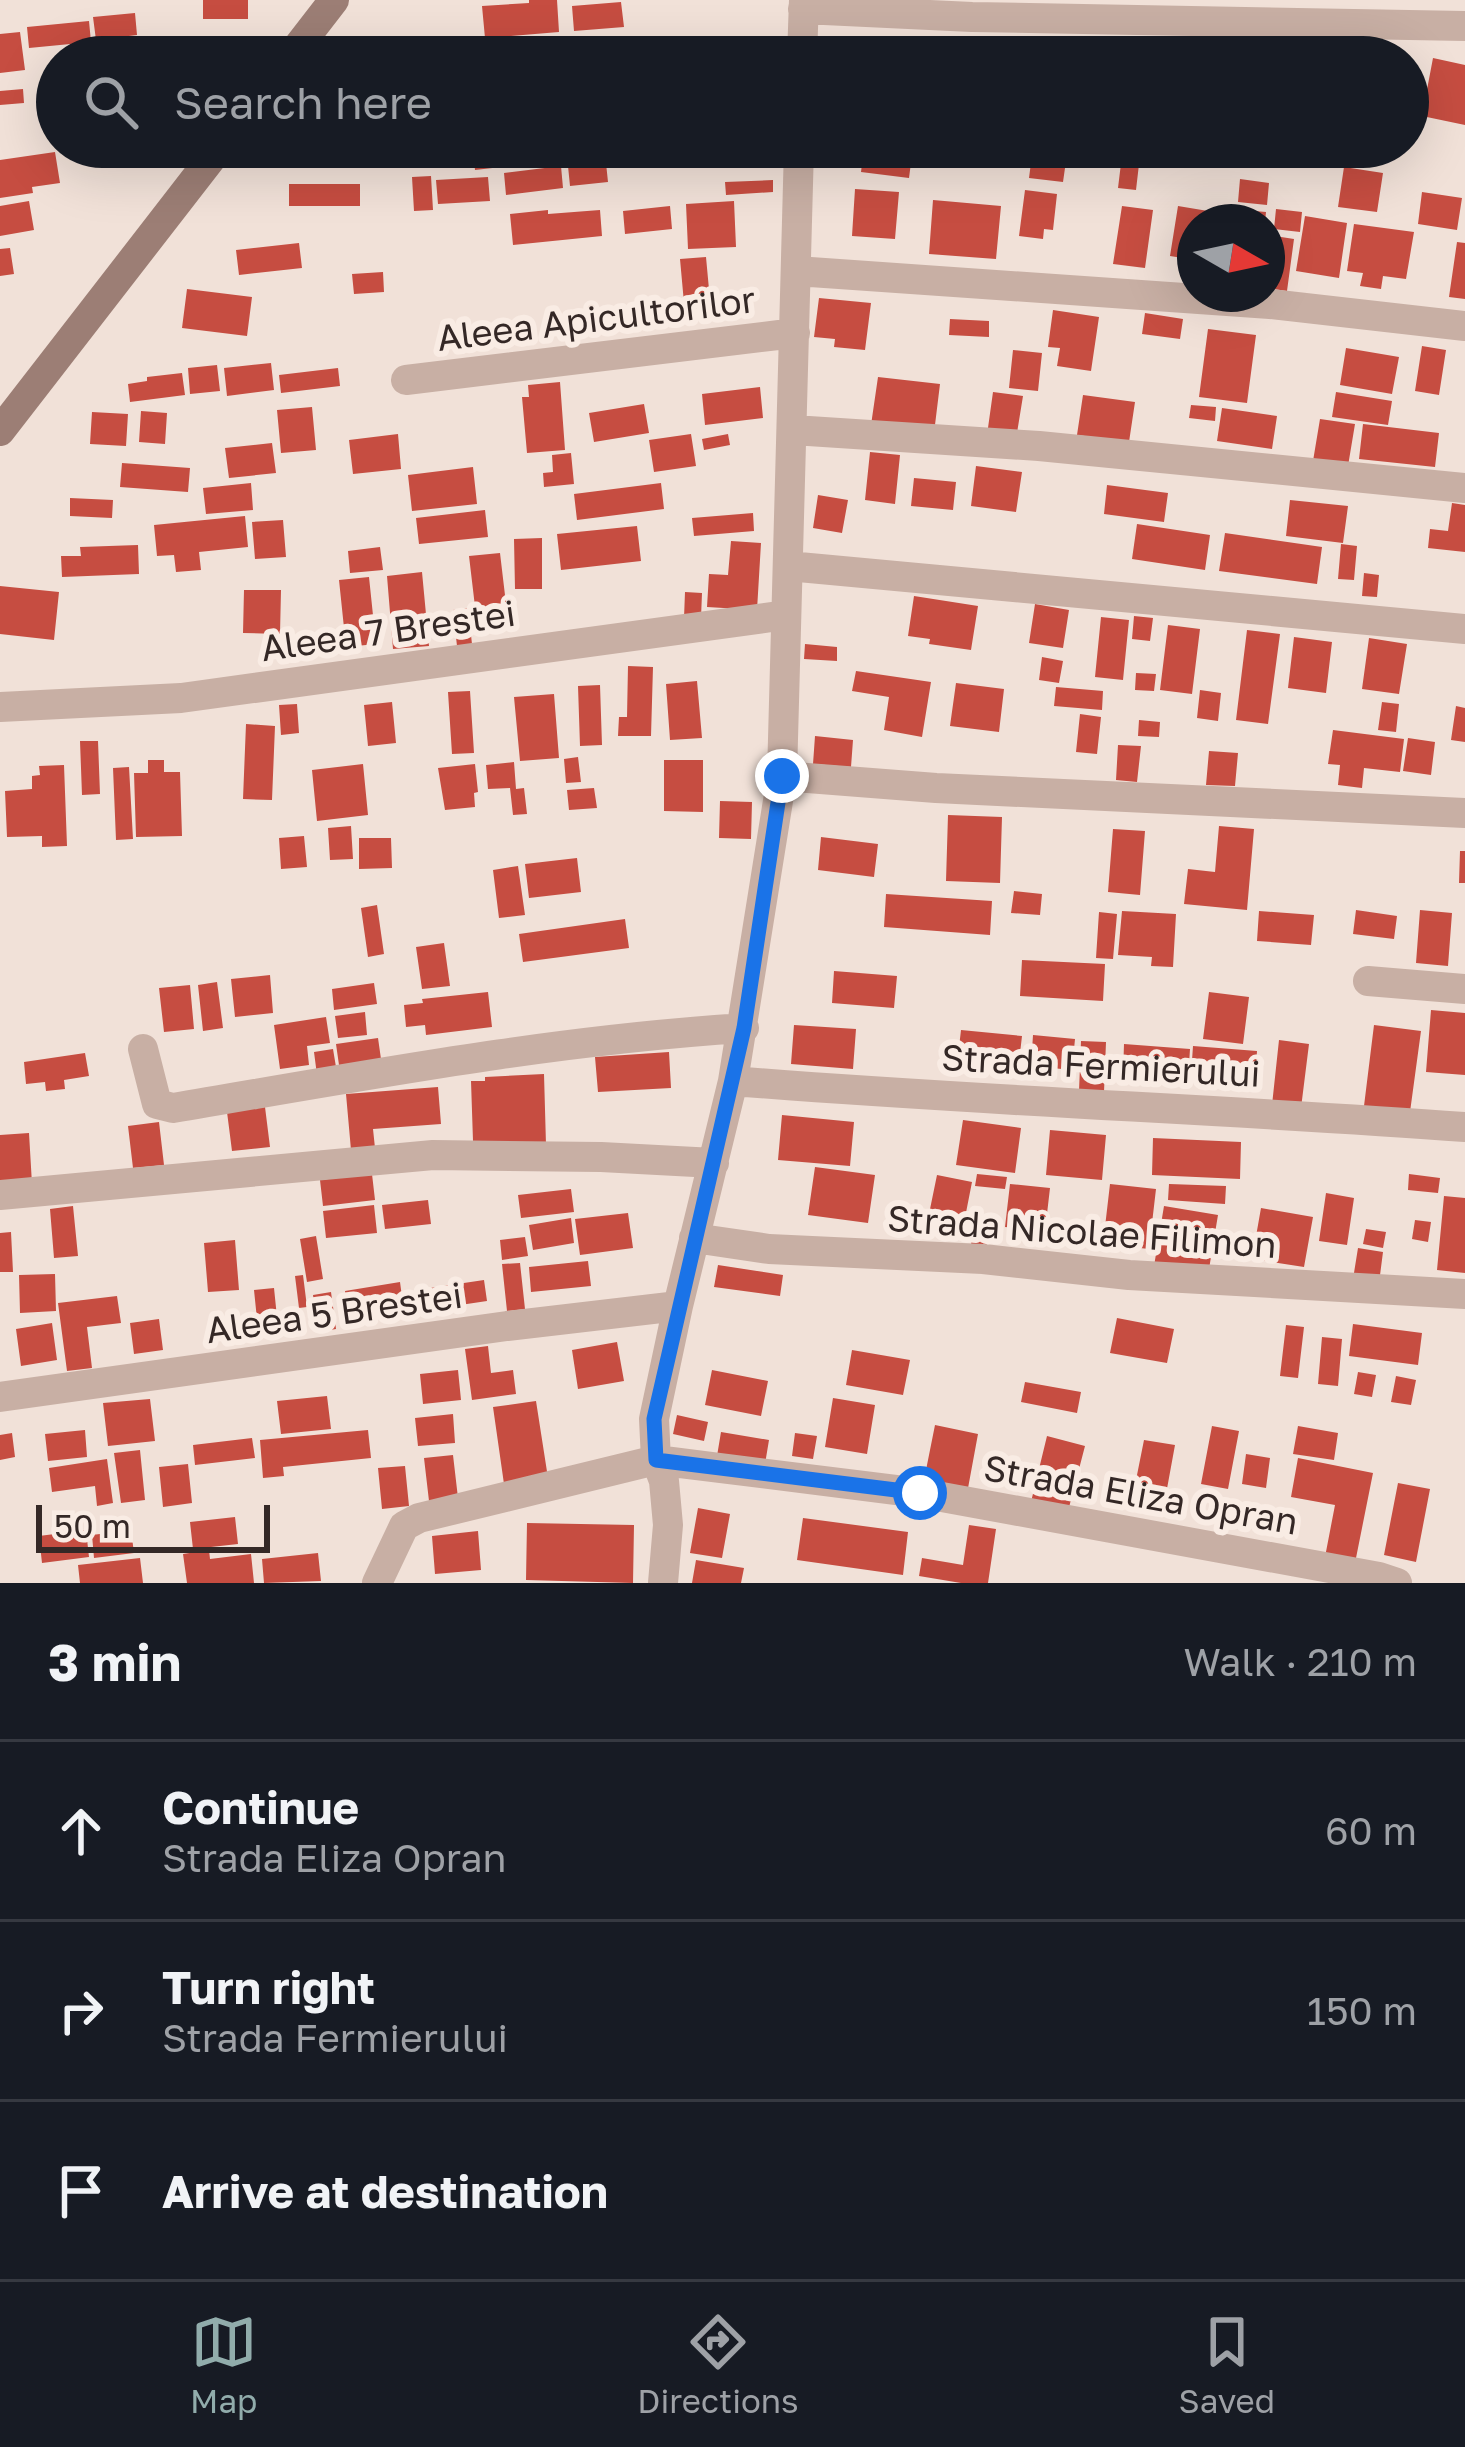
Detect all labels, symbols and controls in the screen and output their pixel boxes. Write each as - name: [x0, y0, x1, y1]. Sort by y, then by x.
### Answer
- search box: [36, 36, 1429, 168]
- icon: search: [78, 69, 144, 135]
- text: Search here: [174, 75, 432, 129]
- north arrow: [1177, 204, 1285, 312]
- street label: Aleea Apicultorilor: [434, 277, 758, 359]
- street label: Aleea 7 Brestei: [258, 591, 518, 669]
- route end: [755, 749, 809, 803]
- street label: Strada Fermierului: [940, 1035, 1262, 1095]
- street label: Strada Nicolae Filimon: [886, 1196, 1278, 1266]
- street label: Aleea 5 Brestei: [203, 1273, 465, 1351]
- street label: Strada Eliza Opran: [981, 1445, 1301, 1543]
- route start: [893, 1466, 947, 1520]
- scale bar: [36, 1499, 270, 1552]
- text: 50 m: [54, 1506, 131, 1545]
- text: 3 min: [48, 1631, 181, 1692]
- text: Walk · 210 m: [1183, 1638, 1417, 1685]
- text: Continue: [162, 1780, 359, 1834]
- icon: ahead: [48, 1798, 114, 1864]
- text: 60 m: [1325, 1807, 1417, 1854]
- text: Strada Eliza Opran: [162, 1834, 507, 1881]
- text: Turn right: [162, 1960, 375, 2014]
- icon: right: [48, 1978, 114, 2044]
- text: 150 m: [1307, 1987, 1417, 2034]
- text: Strada Fermierului: [162, 2014, 508, 2061]
- icon: arrive: [48, 2158, 114, 2224]
- text: Arrive at destination: [162, 2164, 608, 2218]
- tab: Map: [190, 2309, 257, 2420]
- tab: Directions: [637, 2309, 799, 2420]
- tab: Saved: [1179, 2309, 1275, 2420]

